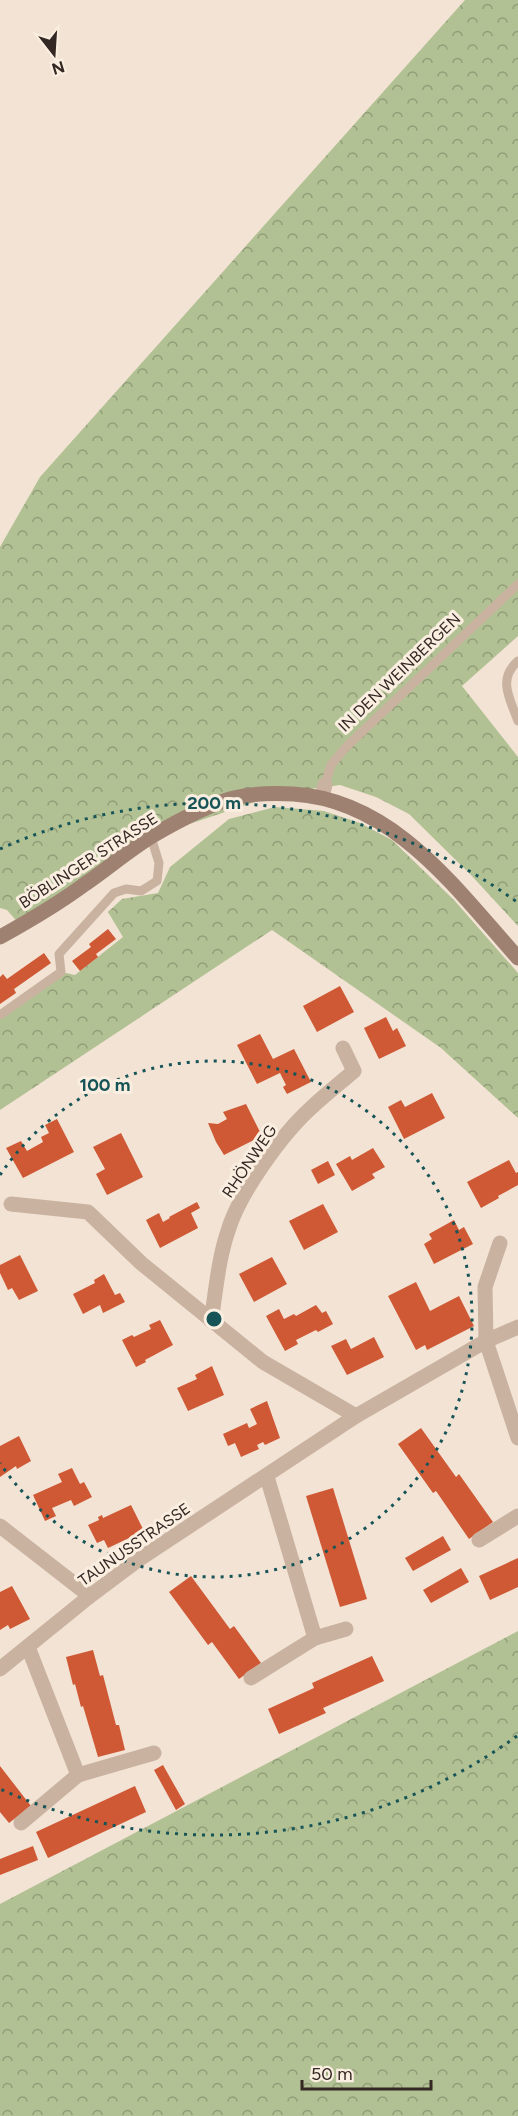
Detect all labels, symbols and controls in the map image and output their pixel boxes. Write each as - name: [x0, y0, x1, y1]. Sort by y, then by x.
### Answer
- north arrow: [24, 24, 84, 84]
- text: N: [50, 57, 67, 79]
- street label: IN DEN WEINBERGEN: [334, 609, 464, 736]
- text: 200 m: [187, 792, 241, 814]
- street label: BÖBLINGER STRASSE: [15, 809, 161, 912]
- text: 100 m: [80, 1074, 130, 1096]
- street label: RHÖNWEG: [218, 1121, 281, 1201]
- centre of rings: [204, 1309, 224, 1329]
- street label: TAUNUSSTRASSE: [75, 1499, 194, 1590]
- scale bar: [302, 2053, 431, 2091]
- text: 50 m: [311, 2063, 353, 2085]

